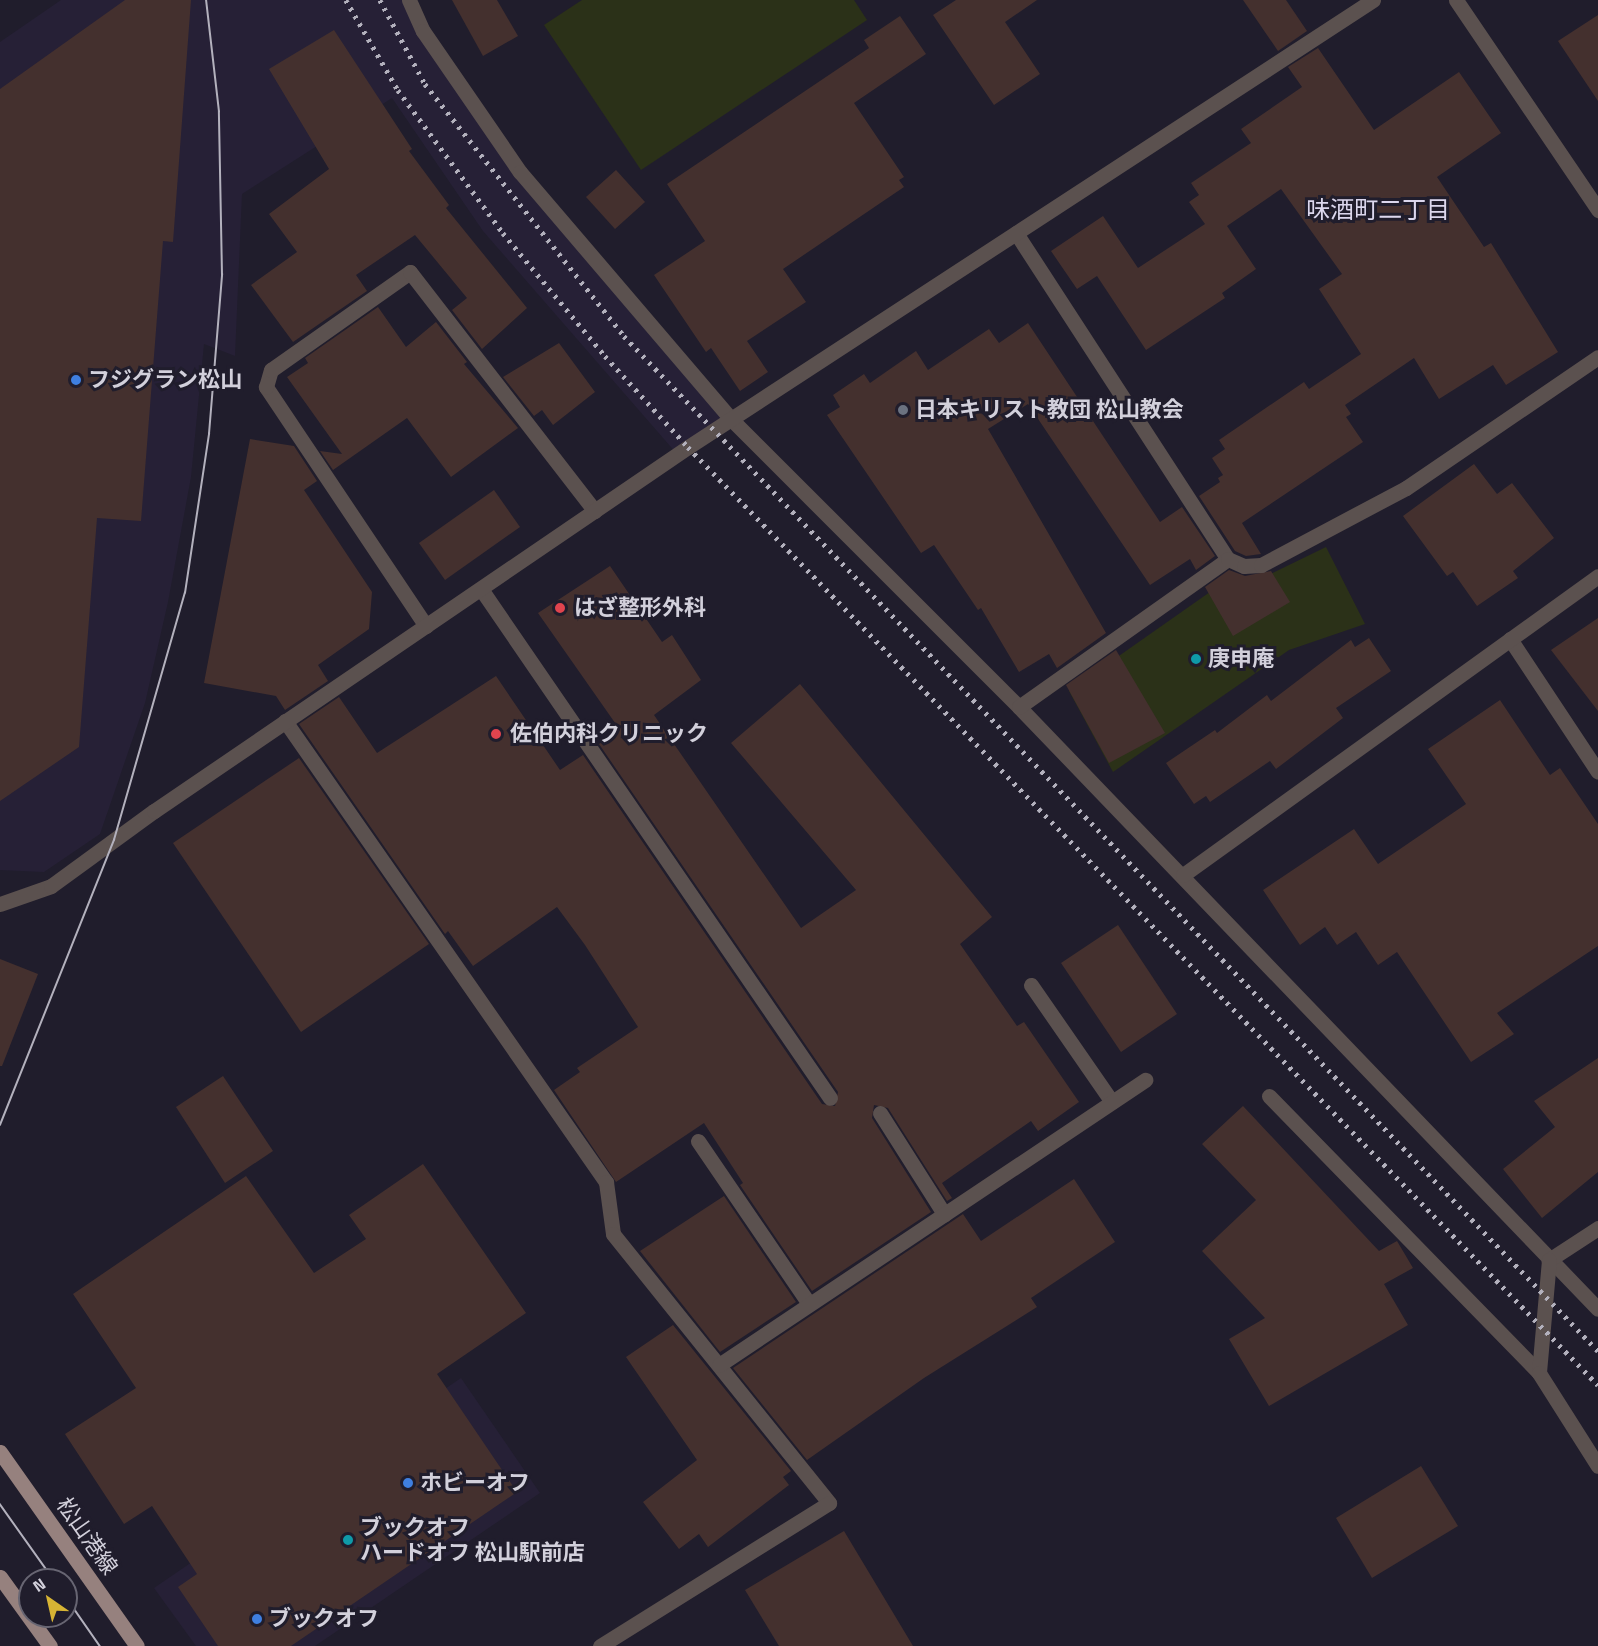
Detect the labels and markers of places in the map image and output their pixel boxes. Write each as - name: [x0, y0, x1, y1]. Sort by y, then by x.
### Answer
- place label: フジグラン松山: [88, 367, 242, 393]
- marker: フジグラン松山: [69, 373, 83, 387]
- place label: 日本キリスト教団 松山教会: [915, 397, 1184, 423]
- marker: 日本キリスト教団 松山教会: [896, 403, 910, 417]
- place label: はざ整形外科: [574, 595, 706, 621]
- marker: はざ整形外科: [551, 599, 569, 617]
- place label: 庚申庵: [1208, 646, 1274, 672]
- marker: 庚申庵: [1189, 652, 1203, 666]
- place label: 佐伯内科クリニック: [510, 721, 708, 747]
- marker: 佐伯内科クリニック: [487, 725, 505, 743]
- place label: ホビーオフ: [420, 1470, 530, 1496]
- marker: ホビーオフ: [401, 1476, 415, 1490]
- place label: ブックオフ ハードオフ 松山駅前店: [360, 1514, 585, 1566]
- marker: ブックオフ ハードオフ 松山駅前店: [341, 1533, 355, 1547]
- place label: ブックオフ: [269, 1606, 379, 1632]
- marker: ブックオフ: [250, 1612, 264, 1626]

